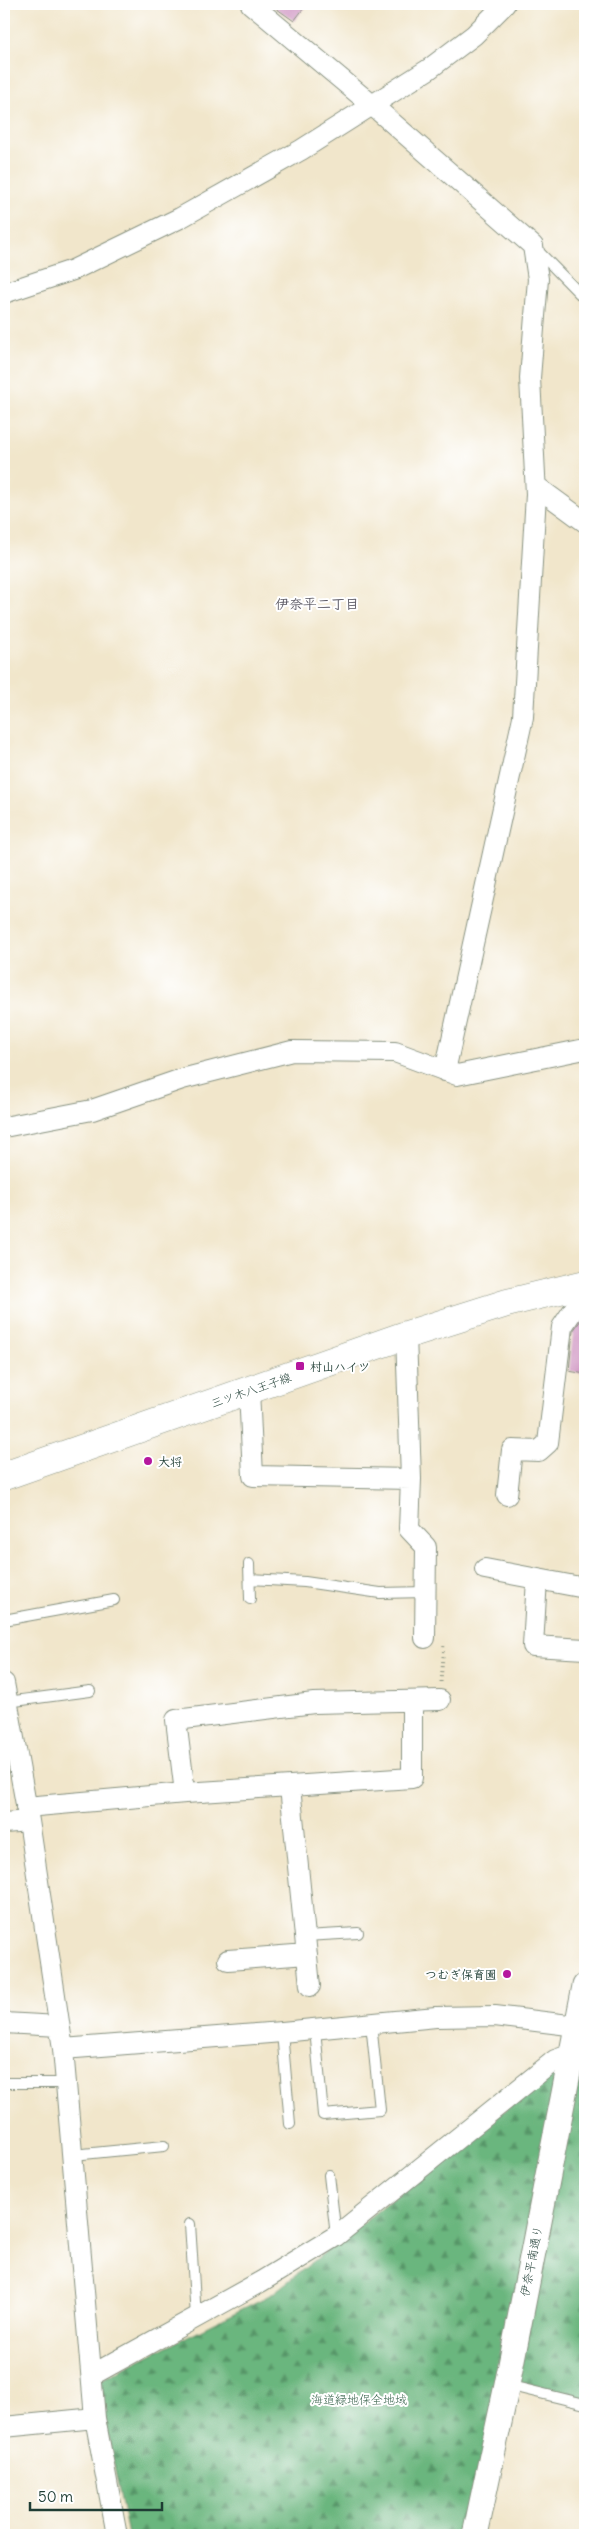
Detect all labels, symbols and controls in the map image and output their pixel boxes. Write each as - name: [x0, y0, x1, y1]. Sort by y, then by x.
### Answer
- district label: 伊奈平二丁目: [275, 595, 359, 613]
- place label: 村山ハイツ: [310, 1359, 370, 1374]
- marker: 村山ハイツ: [294, 1360, 306, 1372]
- street label: 三ツ木八王子線: [209, 1369, 293, 1411]
- place label: 大将: [158, 1454, 182, 1469]
- marker: 大将: [142, 1455, 154, 1467]
- place label: つむぎ保育園: [425, 1967, 497, 1982]
- marker: つむぎ保育園: [501, 1968, 513, 1980]
- street label: 伊奈平南通り: [517, 2224, 545, 2298]
- park label: 海道緑地保全地域: [311, 2392, 407, 2407]
- scale bar: [30, 2479, 162, 2511]
- text: 50 m: [38, 2487, 73, 2506]

